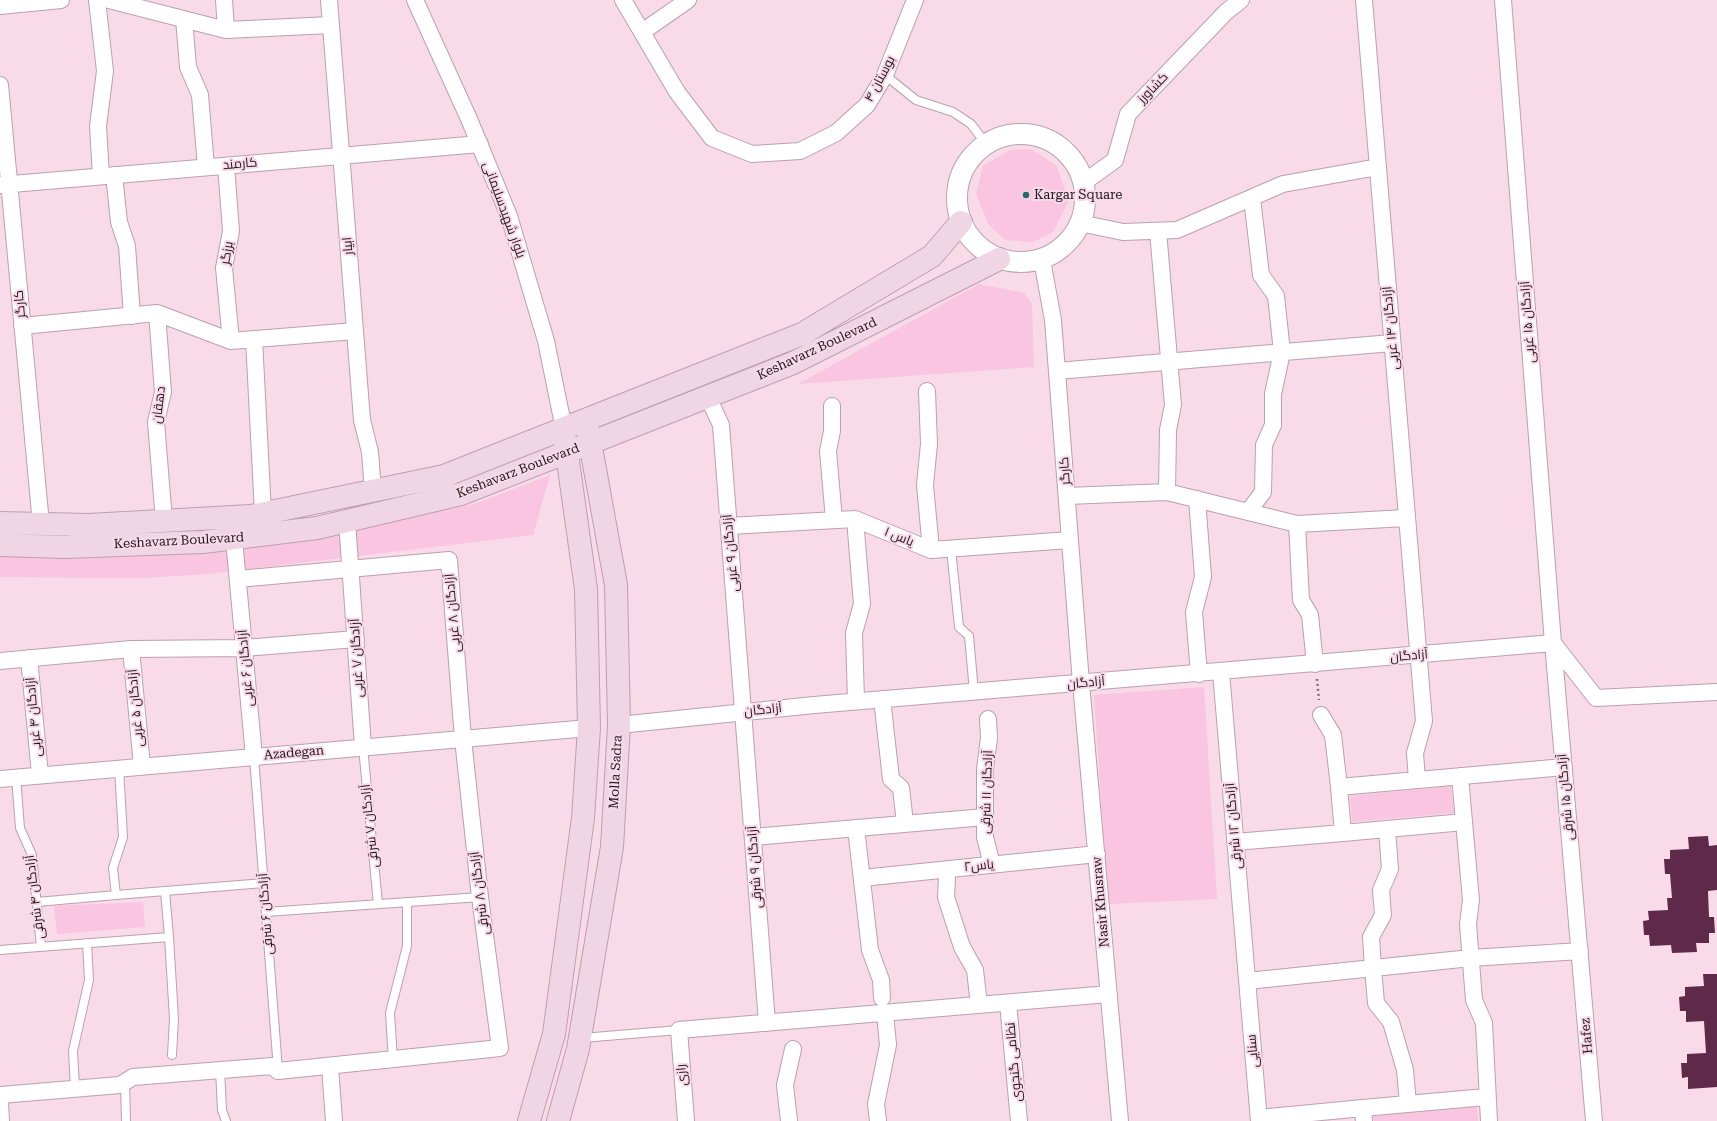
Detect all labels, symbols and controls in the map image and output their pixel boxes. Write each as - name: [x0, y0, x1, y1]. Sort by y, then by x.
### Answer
- street label: بوستان ۴: [861, 53, 899, 105]
- street label: کشاورز: [1135, 69, 1171, 107]
- street label: کارمند: [222, 155, 258, 173]
- street label: بلوار شهیدسلیمانی: [479, 160, 529, 260]
- place label: Kargar Square: [1034, 187, 1122, 203]
- marker: Kargar Square: [1021, 190, 1031, 200]
- street label: ابیار: [339, 236, 357, 256]
- street label: برزگر: [217, 240, 237, 266]
- street label: آزادگان ۱۵ غربی: [1517, 280, 1539, 364]
- street label: آزادگان ۱۴ غربی: [1380, 286, 1402, 370]
- street label: کارگر: [11, 289, 29, 319]
- street label: Keshavarz Boulevard: [755, 314, 879, 384]
- street label: دهقان: [149, 385, 169, 425]
- street label: Keshavarz Boulevard: [454, 440, 582, 502]
- street label: کارگر: [1056, 456, 1074, 486]
- street label: آزادگان ۹ غربی: [720, 514, 742, 592]
- street label: یاس ۱: [882, 524, 916, 550]
- street label: Keshavarz Boulevard: [113, 530, 245, 552]
- street label: آزادگان ۸ غربی: [442, 573, 464, 653]
- street label: آزادگان ۷ غربی: [347, 618, 367, 698]
- street label: آزادگان ۶ غربی: [235, 629, 257, 707]
- street label: آزادگان: [1389, 647, 1429, 665]
- street label: آزادگان ۵ غربی: [125, 668, 147, 748]
- street label: آزادگان: [1066, 674, 1106, 692]
- street label: آزادگان ۴ غربی: [23, 677, 45, 757]
- street label: آزادگان: [743, 700, 783, 720]
- street label: Molla Sadra: [606, 735, 626, 809]
- street label: Azadegan: [263, 743, 325, 763]
- street label: آزادگان ۱۱ شرقی: [978, 750, 996, 834]
- street label: آزادگان ۱۵ شرقی: [1554, 753, 1578, 841]
- street label: آزادگان ۱۲ شرقی: [1222, 782, 1246, 870]
- street label: آزادگان ۷ شرقی: [358, 783, 382, 869]
- street label: آزادگان ۹ شرقی: [744, 825, 766, 909]
- street label: آزادگان ۸ شرقی: [467, 850, 493, 936]
- street label: آزادگان ۴ شرقی: [22, 854, 48, 940]
- street label: Nasir Khusraw: [1089, 856, 1113, 948]
- street label: یاس۲: [963, 857, 995, 875]
- street label: آزادگان ۶ شرقی: [255, 873, 277, 955]
- street label: Hafez: [1578, 1017, 1596, 1055]
- street label: نظامی گنجوی: [1003, 1022, 1025, 1102]
- street label: سنایی: [1244, 1034, 1262, 1068]
- street label: رازی: [673, 1063, 691, 1087]

